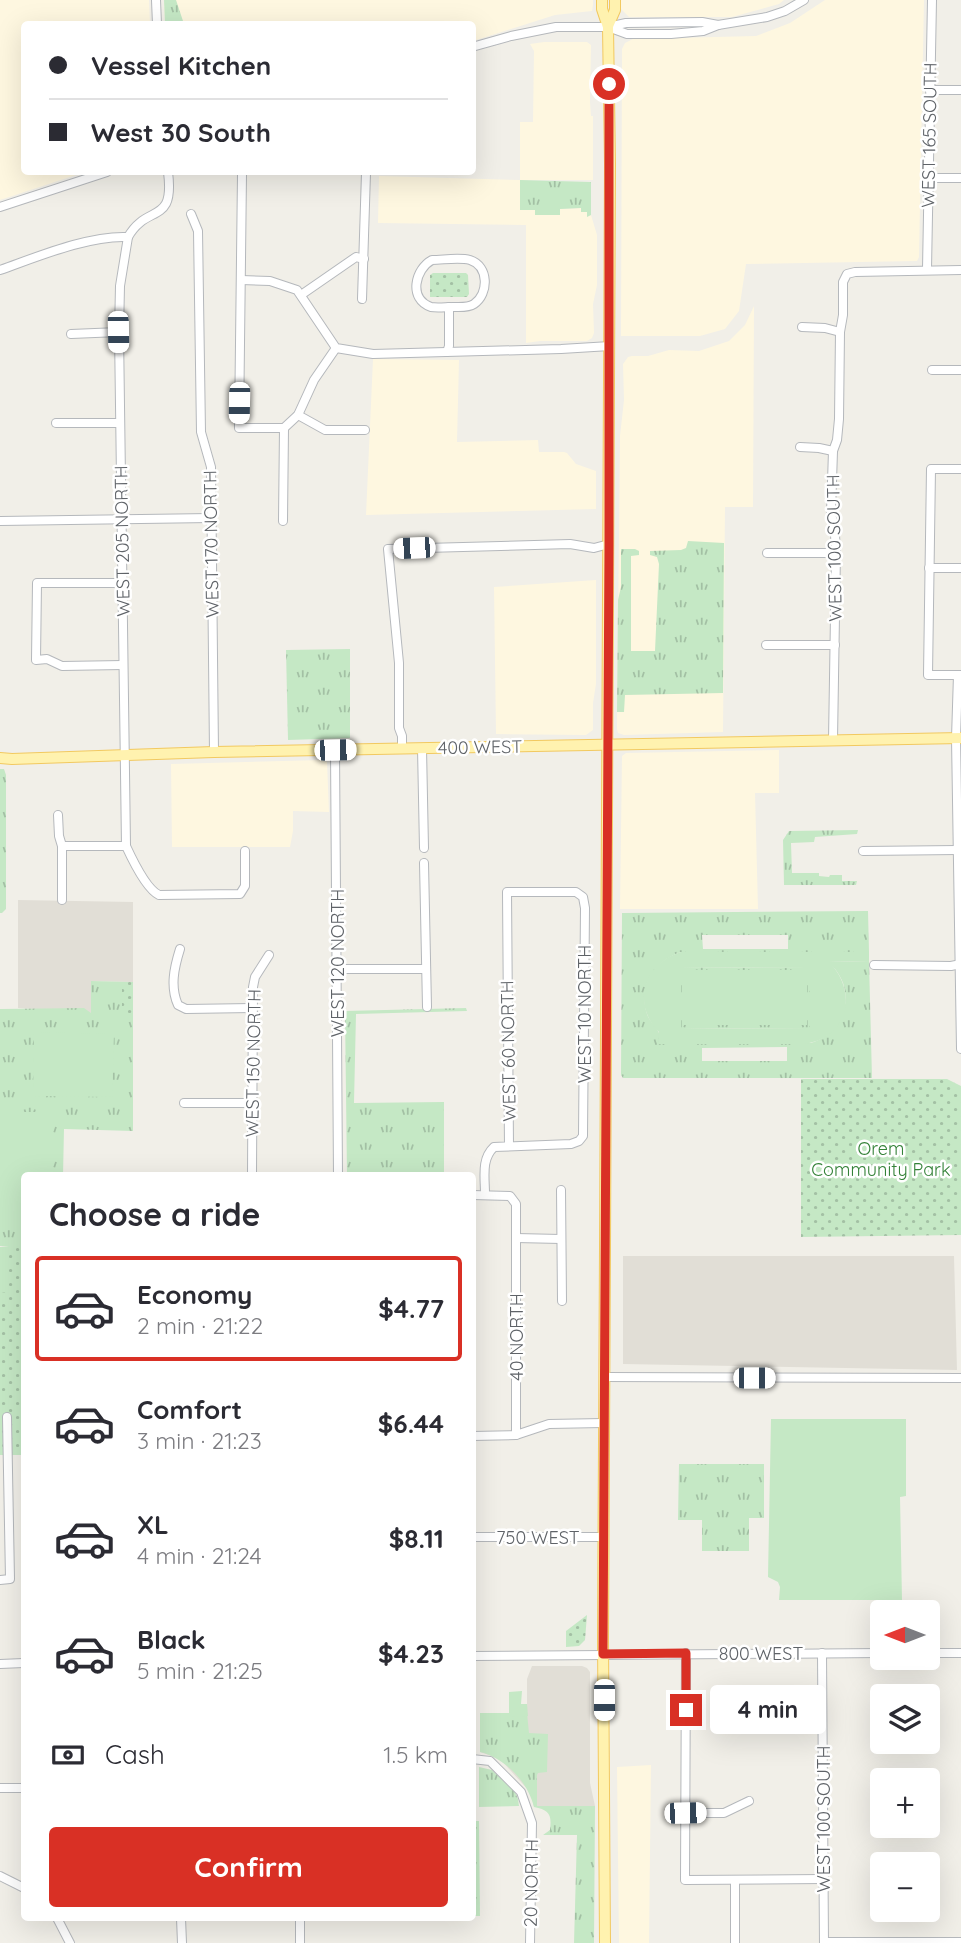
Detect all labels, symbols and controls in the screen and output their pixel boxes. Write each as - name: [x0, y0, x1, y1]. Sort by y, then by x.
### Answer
- text: Vessel Kitchen: [91, 49, 271, 82]
- street label: WEST 165 SOUTH: [916, 62, 942, 208]
- route start: [593, 68, 625, 100]
- text: West 30 South: [91, 116, 271, 149]
- car: [108, 311, 129, 353]
- car: [229, 382, 250, 424]
- street label: WEST 205 NORTH: [109, 465, 135, 617]
- street label: WEST 170 NORTH: [198, 470, 224, 618]
- street label: WEST 100 SOUTH: [821, 474, 847, 622]
- car: [393, 537, 436, 559]
- street label: 400 WEST: [438, 735, 523, 759]
- car: [314, 739, 357, 761]
- street label: WEST 120 NORTH: [326, 889, 349, 1037]
- street label: WEST 10 NORTH: [573, 945, 596, 1083]
- street label: WEST 60 NORTH: [495, 980, 521, 1122]
- street label: WEST 150 NORTH: [240, 989, 266, 1137]
- park label: Orem Community Park: [811, 1137, 951, 1181]
- text: Choose a ride: [49, 1194, 261, 1234]
- icon: car: [53, 1277, 116, 1340]
- text: Economy: [137, 1278, 252, 1311]
- text: $4.77: [378, 1292, 444, 1325]
- street label: 40 NORTH: [505, 1293, 528, 1381]
- text: 2 min · 21:22: [137, 1311, 263, 1340]
- car: [734, 1368, 776, 1389]
- icon: car: [53, 1392, 116, 1455]
- text: Comfort: [137, 1393, 242, 1426]
- text: $6.44: [378, 1407, 444, 1440]
- text: 3 min · 21:23: [137, 1426, 262, 1455]
- icon: car: [53, 1507, 116, 1570]
- text: XL: [137, 1508, 169, 1541]
- text: $8.11: [389, 1522, 444, 1555]
- street label: 750 WEST: [496, 1526, 580, 1549]
- text: 4 min · 21:24: [137, 1541, 262, 1570]
- north arrow: [870, 1600, 940, 1670]
- map controls: [870, 1600, 940, 1922]
- icon: car: [53, 1622, 116, 1685]
- text: Black: [137, 1623, 206, 1656]
- text: $4.23: [378, 1637, 444, 1670]
- street label: 800 WEST: [719, 1642, 803, 1665]
- text: 5 min · 21:25: [137, 1656, 263, 1685]
- car: [594, 1679, 615, 1721]
- button: layers: [870, 1684, 940, 1754]
- callout: 4 min: [710, 1686, 826, 1734]
- route end: [670, 1694, 702, 1726]
- text: 4 min: [738, 1695, 798, 1724]
- icon: cash: [49, 1736, 87, 1774]
- text: Cash: [105, 1738, 165, 1771]
- text: 1.5 km: [383, 1740, 448, 1769]
- street label: WEST 100 SOUTH: [812, 1745, 835, 1893]
- button: +: [870, 1768, 940, 1838]
- car: [664, 1802, 707, 1824]
- button: Confirm: [49, 1827, 448, 1907]
- street label: 20 NORTH: [519, 1839, 543, 1927]
- button: −: [870, 1852, 940, 1922]

